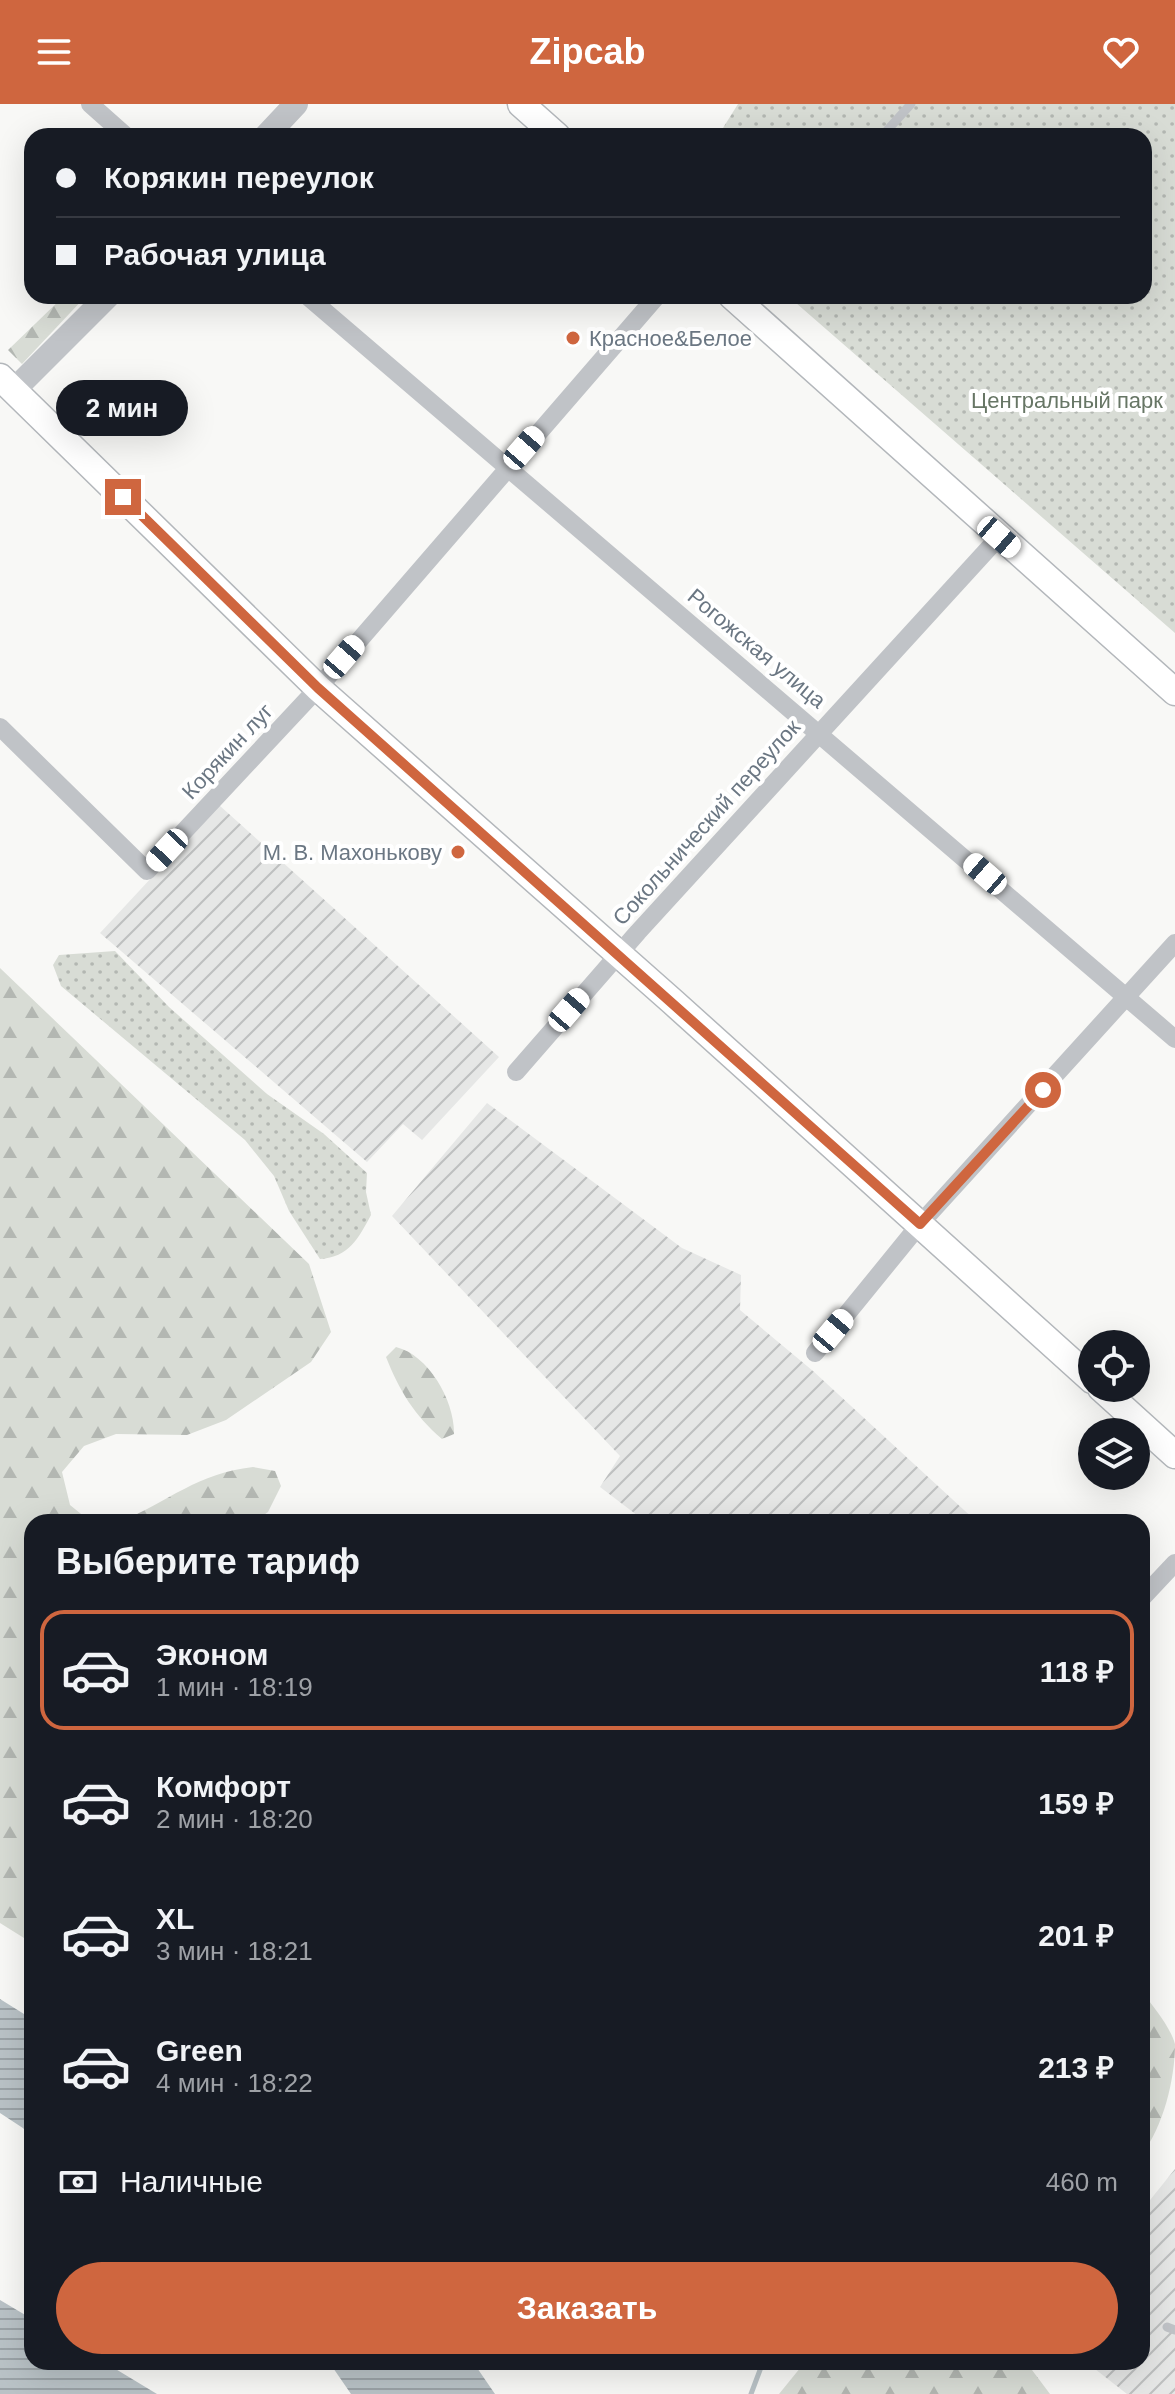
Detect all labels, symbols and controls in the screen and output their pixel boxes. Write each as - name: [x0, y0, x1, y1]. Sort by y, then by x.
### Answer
- icon: menu: [32, 30, 76, 74]
- icon: heart: [1099, 30, 1143, 74]
- text: Zipcab: [529, 31, 646, 72]
- text: Корякин переулок: [104, 161, 374, 194]
- text: Рабочая улица: [104, 238, 326, 271]
- place label: Красное&Белое: [589, 326, 752, 351]
- marker: Красное&Белое: [564, 329, 582, 347]
- callout: 2 мин: [57, 381, 189, 437]
- park label: Центральный парк: [971, 388, 1163, 413]
- text: 2 мин: [86, 393, 158, 423]
- car: [499, 422, 549, 474]
- route end: [105, 479, 141, 515]
- car: [973, 512, 1025, 562]
- street label: Рогожская улица: [683, 584, 831, 714]
- car: [319, 631, 369, 683]
- street label: Корякин луг: [177, 699, 278, 804]
- street label: Сокольнический переулок: [608, 714, 805, 930]
- car: [142, 824, 192, 876]
- place label: М. В. Махонькову: [263, 840, 442, 865]
- marker: М. В. Махонькову: [449, 843, 467, 861]
- car: [959, 849, 1011, 899]
- car: [544, 984, 594, 1036]
- route start: [1025, 1072, 1061, 1108]
- car: [808, 1305, 858, 1357]
- map controls: [1078, 1330, 1150, 1490]
- button: locate: [1078, 1330, 1150, 1402]
- button: layers: [1078, 1418, 1150, 1490]
- text: Выберите тариф: [56, 1541, 360, 1582]
- icon: car: [60, 1634, 132, 1706]
- text: Эконом: [156, 1638, 269, 1671]
- text: 118 ₽: [1040, 1655, 1114, 1688]
- text: 1 мин · 18:19: [156, 1672, 313, 1702]
- icon: car: [60, 1766, 132, 1838]
- text: Комфорт: [156, 1770, 291, 1803]
- text: 159 ₽: [1038, 1787, 1114, 1820]
- text: 2 мин · 18:20: [156, 1804, 313, 1834]
- icon: car: [60, 1898, 132, 1970]
- text: XL: [156, 1902, 194, 1935]
- text: 201 ₽: [1038, 1919, 1114, 1952]
- text: 3 мин · 18:21: [156, 1936, 313, 1966]
- icon: car: [60, 2030, 132, 2102]
- text: Green: [156, 2034, 243, 2067]
- text: 213 ₽: [1038, 2051, 1114, 2084]
- text: 4 мин · 18:22: [156, 2068, 313, 2098]
- icon: cash: [56, 2160, 100, 2204]
- text: Наличные: [120, 2165, 263, 2198]
- text: 460 m: [1046, 2167, 1118, 2197]
- button: Заказать: [56, 2262, 1118, 2354]

